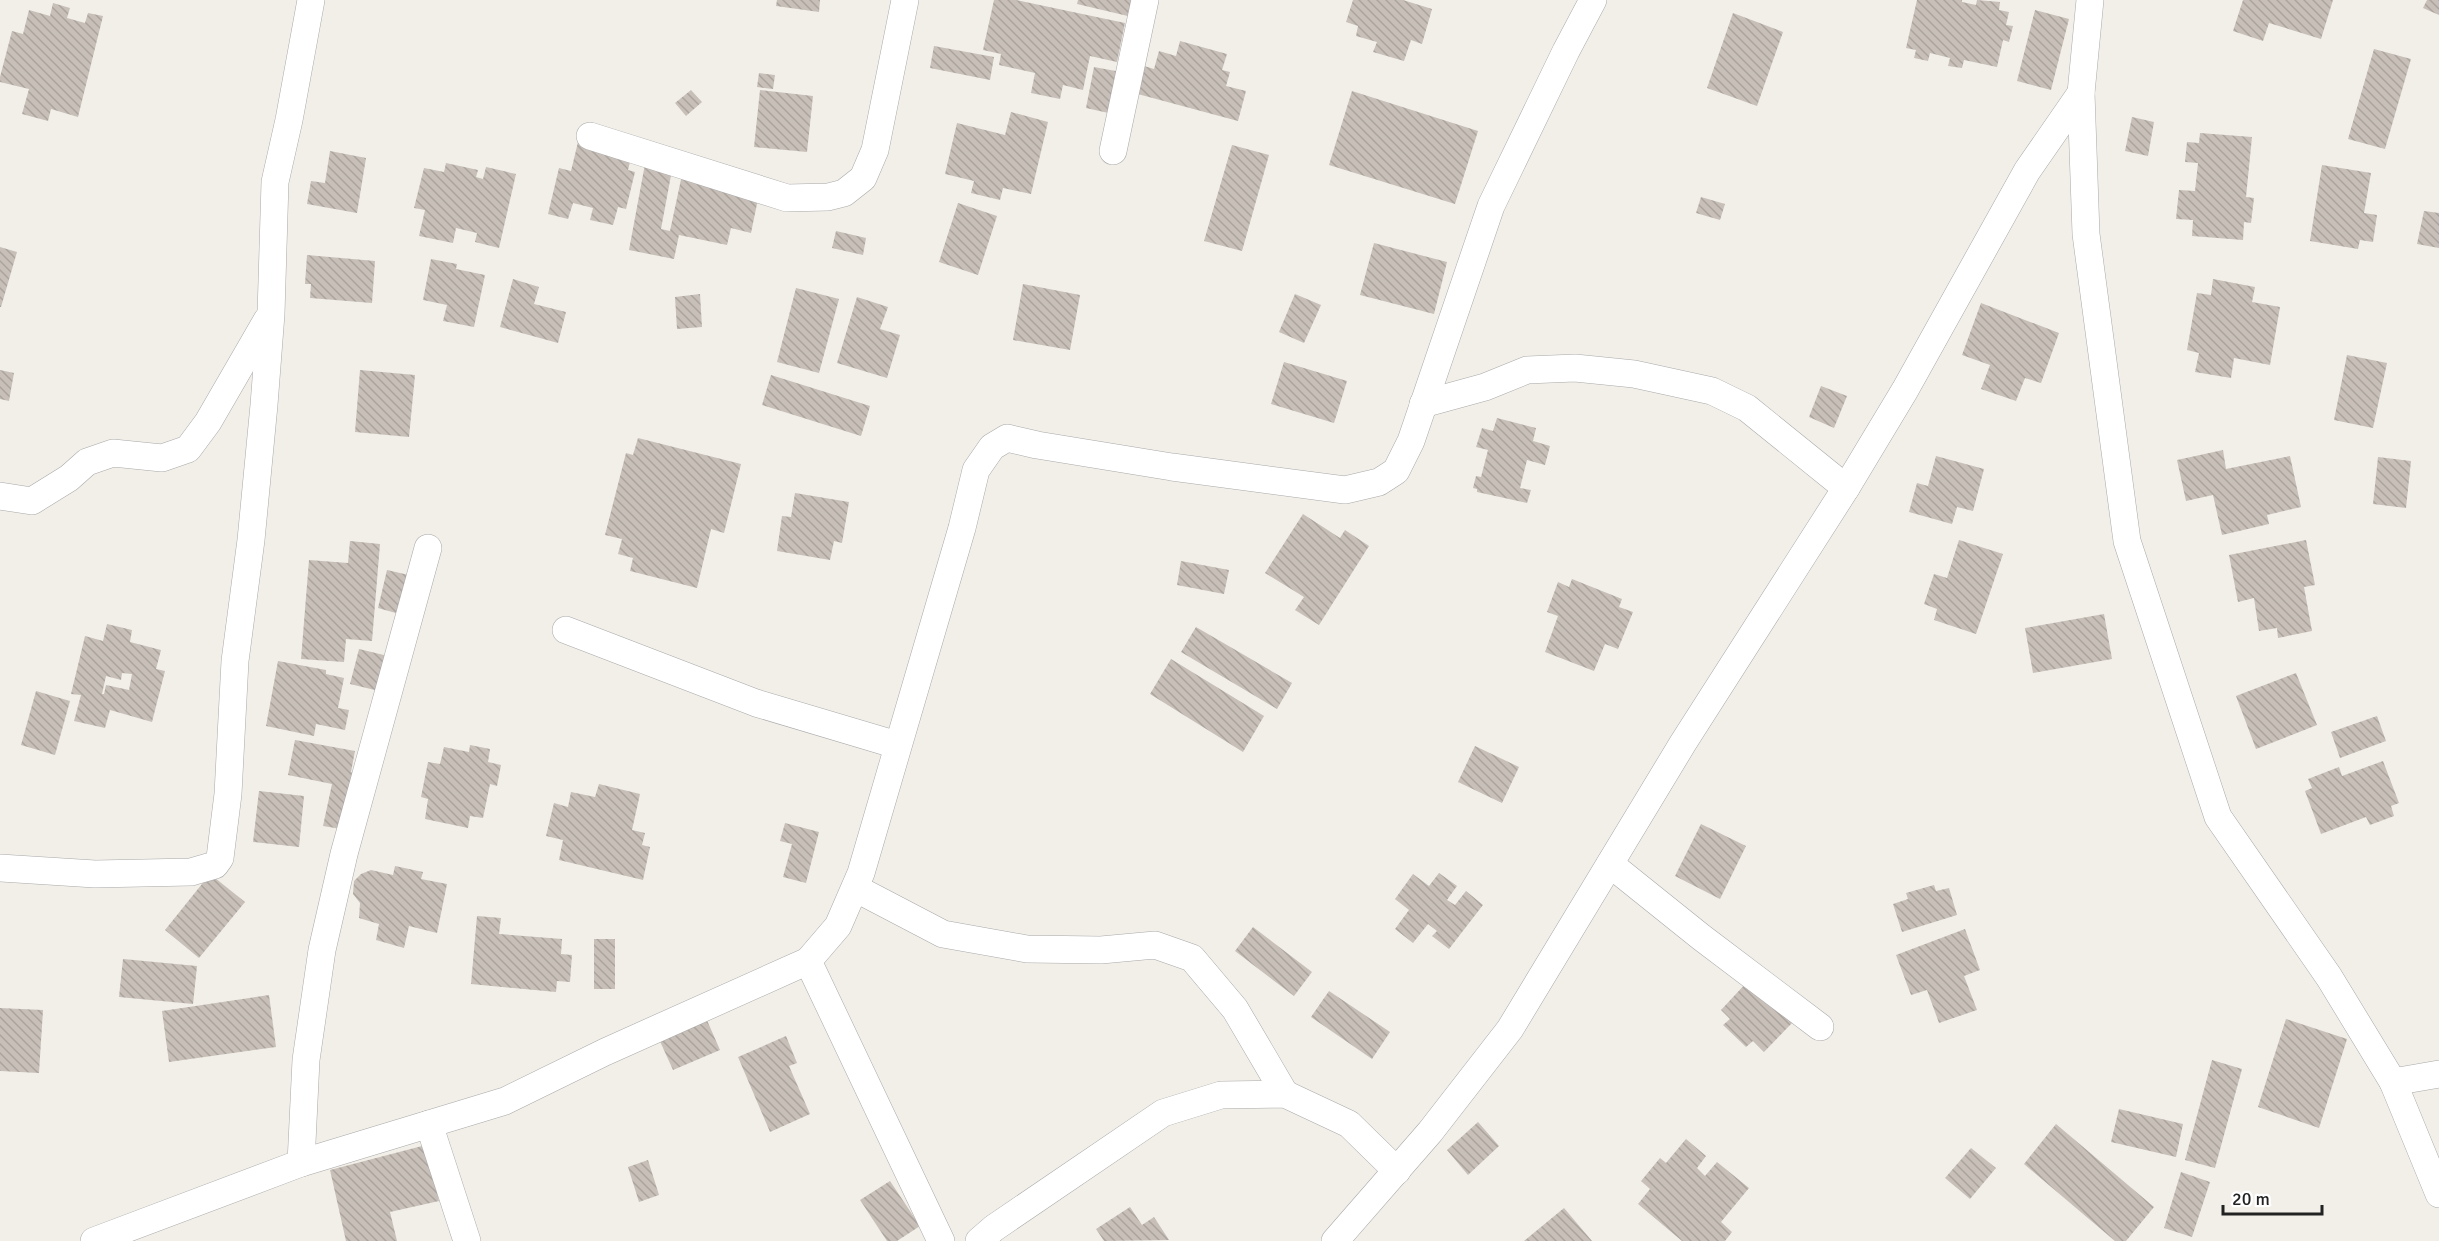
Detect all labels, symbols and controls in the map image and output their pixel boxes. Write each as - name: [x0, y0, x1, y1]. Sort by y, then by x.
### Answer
- scale bar: [2223, 1178, 2322, 1216]
- text: 20 m: [2232, 1188, 2270, 1210]

